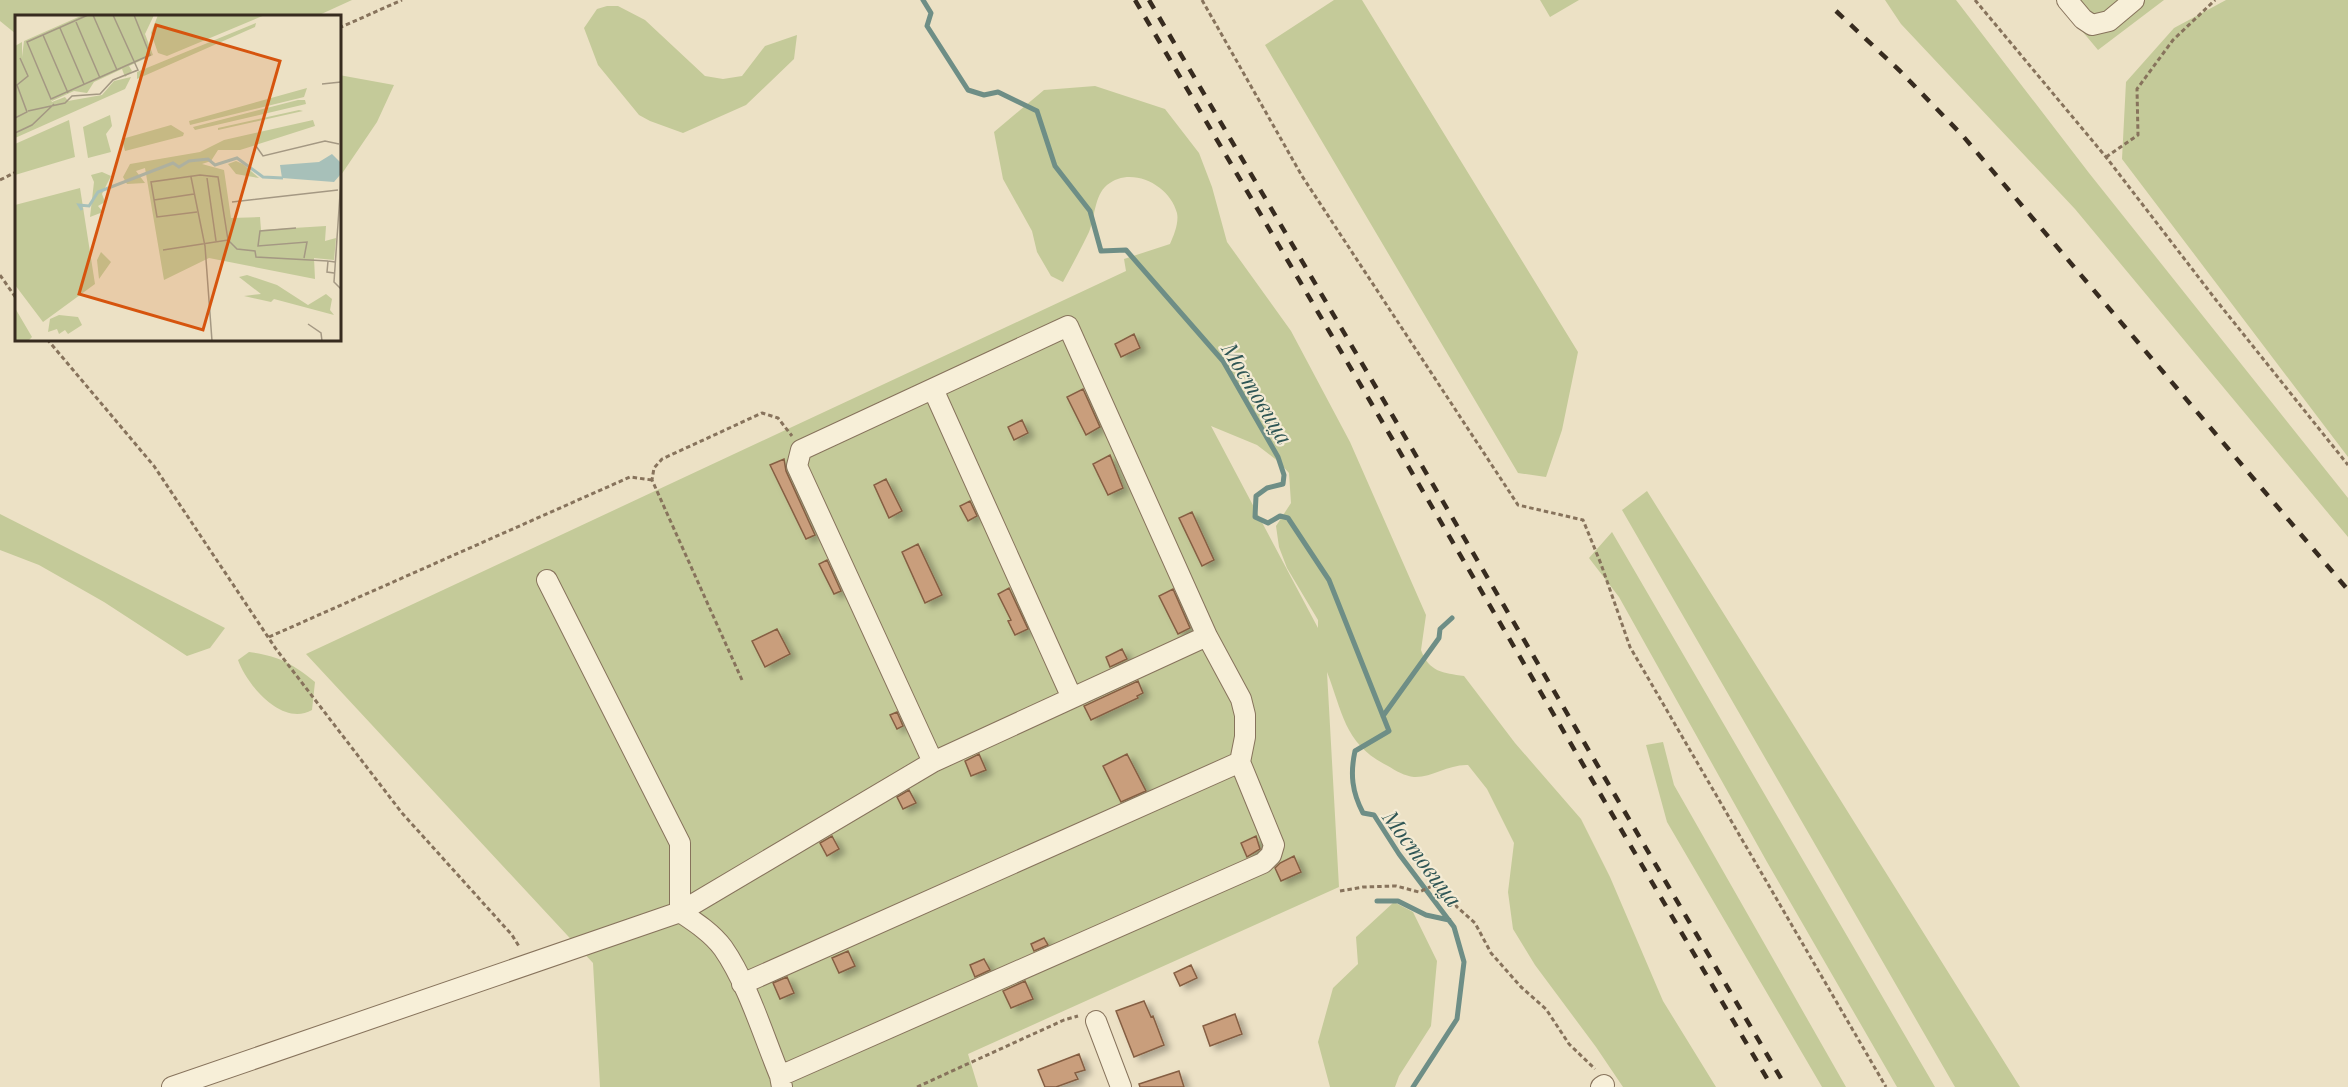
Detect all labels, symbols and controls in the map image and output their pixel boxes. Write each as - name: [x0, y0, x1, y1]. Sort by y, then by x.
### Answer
- inset map: [15, 15, 340, 340]
- water label: Мостовица: [1215, 335, 1300, 450]
- water label: Мостовица: [1376, 803, 1469, 913]

